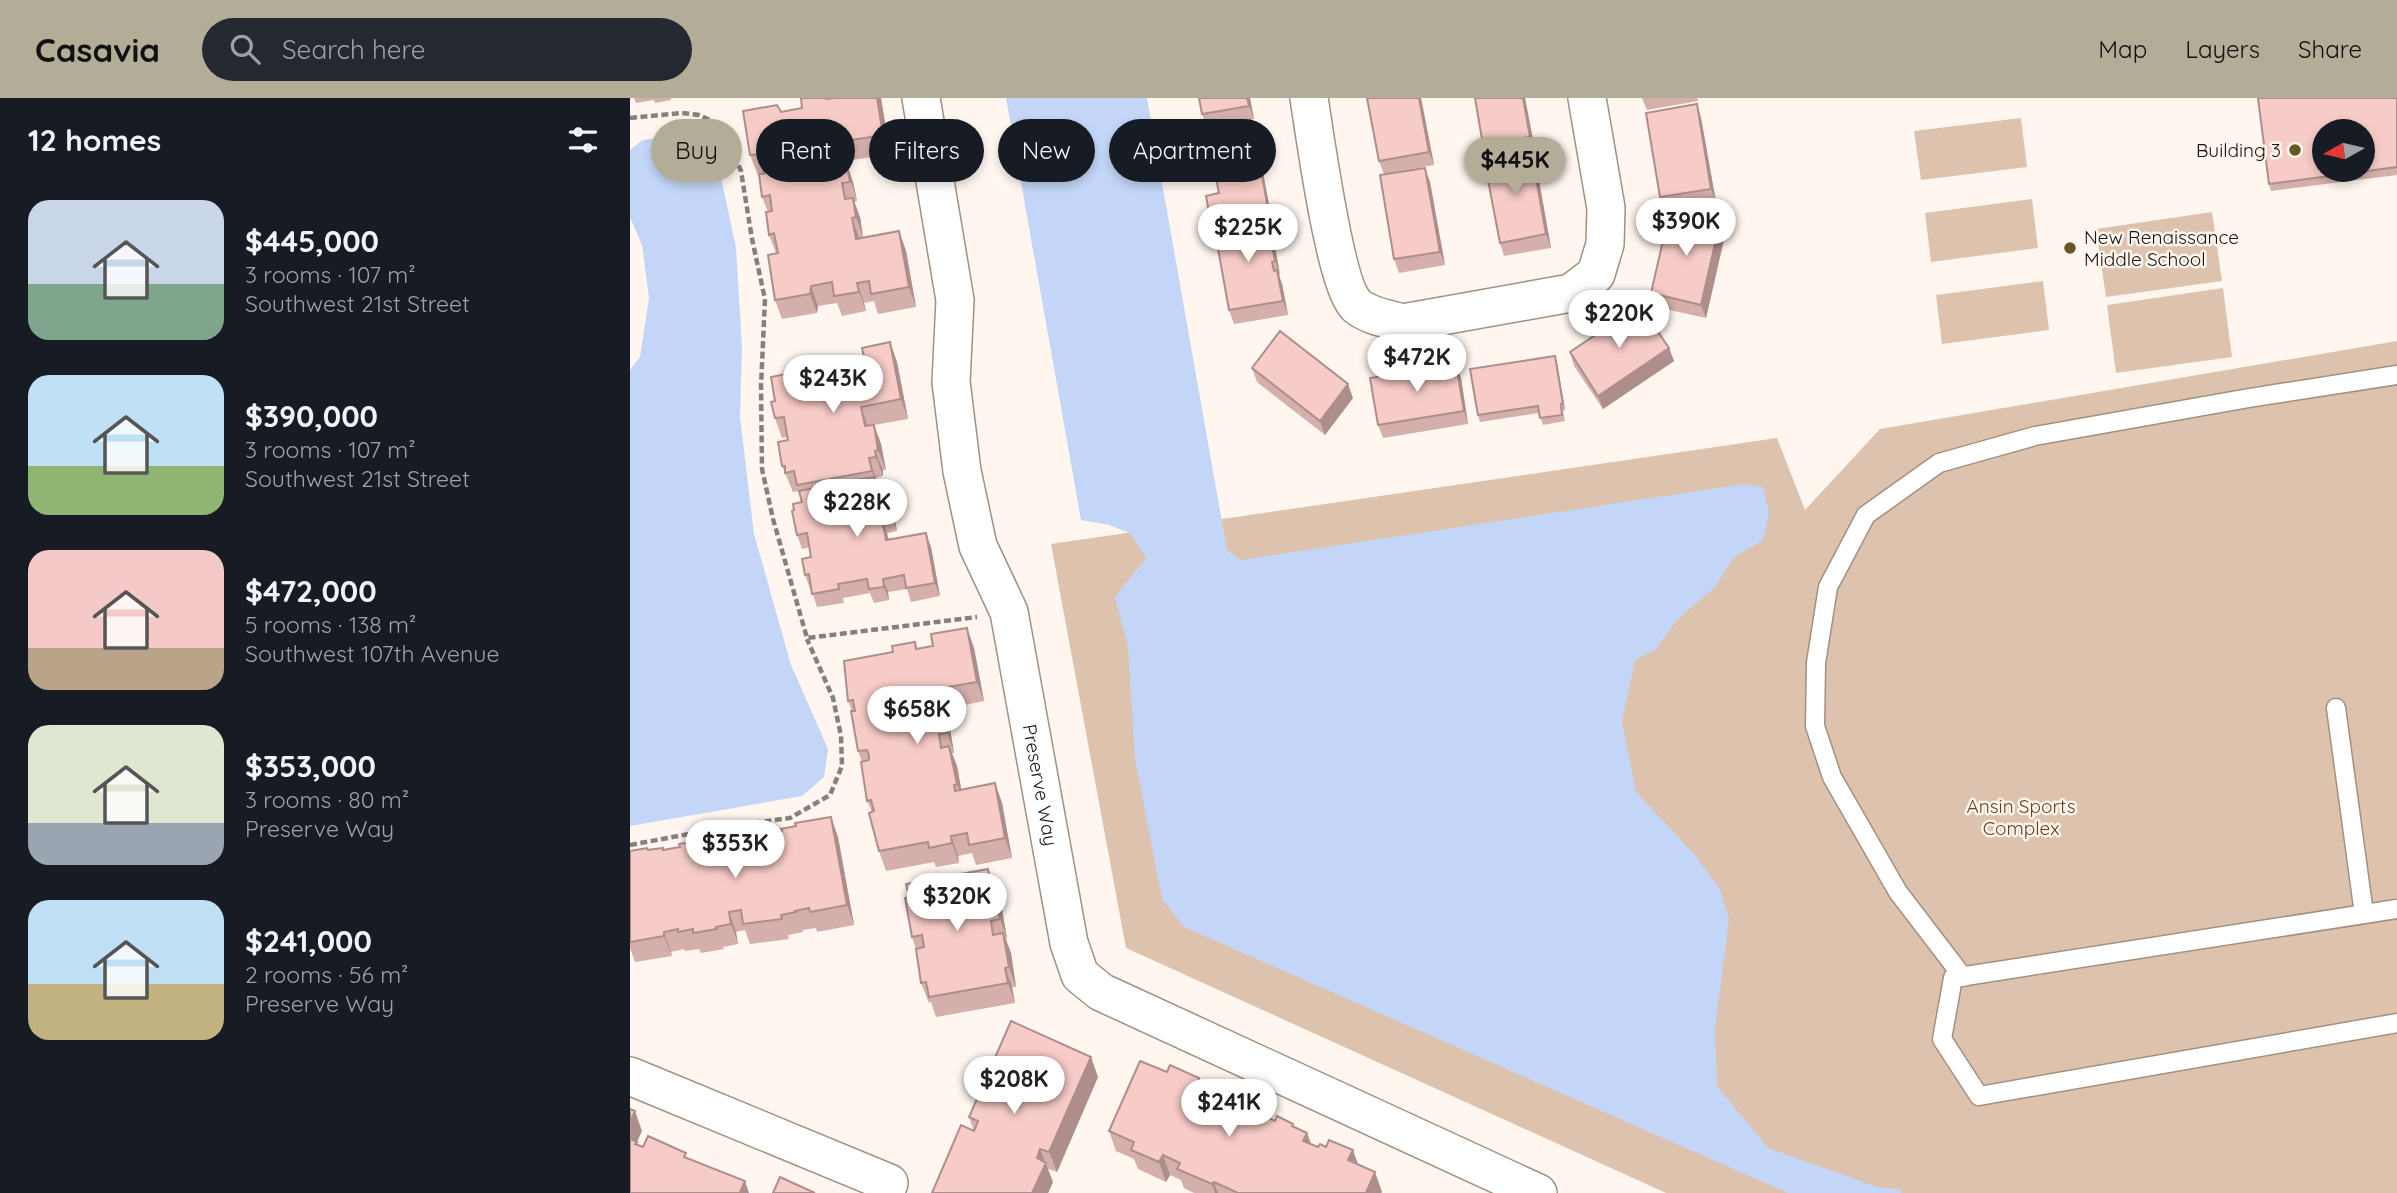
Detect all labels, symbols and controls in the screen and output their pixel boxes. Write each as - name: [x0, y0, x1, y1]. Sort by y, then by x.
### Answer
- search box: [202, 18, 692, 81]
- text: Casavia: [35, 29, 160, 70]
- icon: search: [226, 30, 264, 68]
- text: Search here: [282, 33, 426, 66]
- text: Map: [2098, 34, 2147, 64]
- text: Layers: [2185, 34, 2260, 64]
- text: Share: [2298, 34, 2362, 64]
- chip: Buy: [651, 119, 742, 182]
- chip: Rent: [756, 119, 855, 182]
- chip: Filters: [869, 119, 984, 182]
- chip: New: [998, 119, 1095, 182]
- chip: Apartment: [1109, 119, 1276, 182]
- north arrow: [2312, 119, 2375, 182]
- map controls: [2312, 119, 2375, 182]
- text: 12 homes: [28, 121, 161, 159]
- icon: filters: [564, 121, 602, 159]
- pin: $445K: [1466, 138, 1564, 197]
- place label: Building 3: [2196, 138, 2281, 162]
- marker: Building 3: [2287, 142, 2303, 158]
- text: $445K: [1480, 145, 1550, 174]
- pin: $390K: [1637, 198, 1735, 258]
- pin: $225K: [1199, 204, 1297, 264]
- text: $390K: [1652, 206, 1720, 235]
- text: $225K: [1214, 212, 1282, 241]
- text: $445,000: [245, 222, 379, 260]
- place label: New Renaissance Middle School: [2084, 225, 2239, 271]
- icon: home: [84, 228, 168, 312]
- marker: New Renaissance Middle School: [2062, 240, 2078, 256]
- text: 3 rooms · 107 m²: [245, 260, 416, 289]
- text: Southwest 21st Street: [245, 289, 470, 318]
- pin: $220K: [1570, 290, 1668, 350]
- text: $220K: [1584, 298, 1654, 327]
- pin: $472K: [1368, 334, 1466, 394]
- text: $472K: [1383, 342, 1451, 371]
- pin: $243K: [784, 356, 882, 415]
- text: $243K: [799, 363, 867, 392]
- text: $390,000: [245, 397, 378, 435]
- icon: home: [84, 403, 168, 487]
- text: 3 rooms · 107 m²: [245, 435, 416, 464]
- text: Southwest 21st Street: [245, 464, 470, 493]
- pin: $228K: [808, 480, 906, 539]
- text: $228K: [823, 487, 891, 516]
- text: $472,000: [245, 572, 377, 610]
- icon: home: [84, 578, 168, 662]
- text: 5 rooms · 138 m²: [245, 610, 416, 639]
- text: Southwest 107th Avenue: [245, 639, 499, 668]
- pin: $658K: [868, 686, 966, 746]
- text: $658K: [883, 694, 951, 723]
- street label: Preserve Way: [1018, 722, 1063, 848]
- text: $353,000: [245, 747, 376, 785]
- icon: home: [84, 753, 168, 837]
- text: 3 rooms · 80 m²: [245, 785, 409, 814]
- park label: Ansin Sports Complex: [1966, 794, 2076, 840]
- text: Preserve Way: [245, 814, 394, 843]
- pin: $353K: [686, 820, 784, 880]
- text: $353K: [702, 828, 768, 857]
- pin: $320K: [908, 874, 1006, 933]
- text: $320K: [923, 881, 991, 910]
- text: $241,000: [245, 922, 372, 960]
- icon: home: [84, 928, 168, 1012]
- text: 2 rooms · 56 m²: [245, 960, 408, 989]
- text: Preserve Way: [245, 989, 394, 1018]
- pin: $208K: [965, 1056, 1063, 1116]
- text: $208K: [980, 1064, 1048, 1093]
- pin: $241K: [1180, 1080, 1278, 1139]
- text: $241K: [1197, 1087, 1261, 1116]

